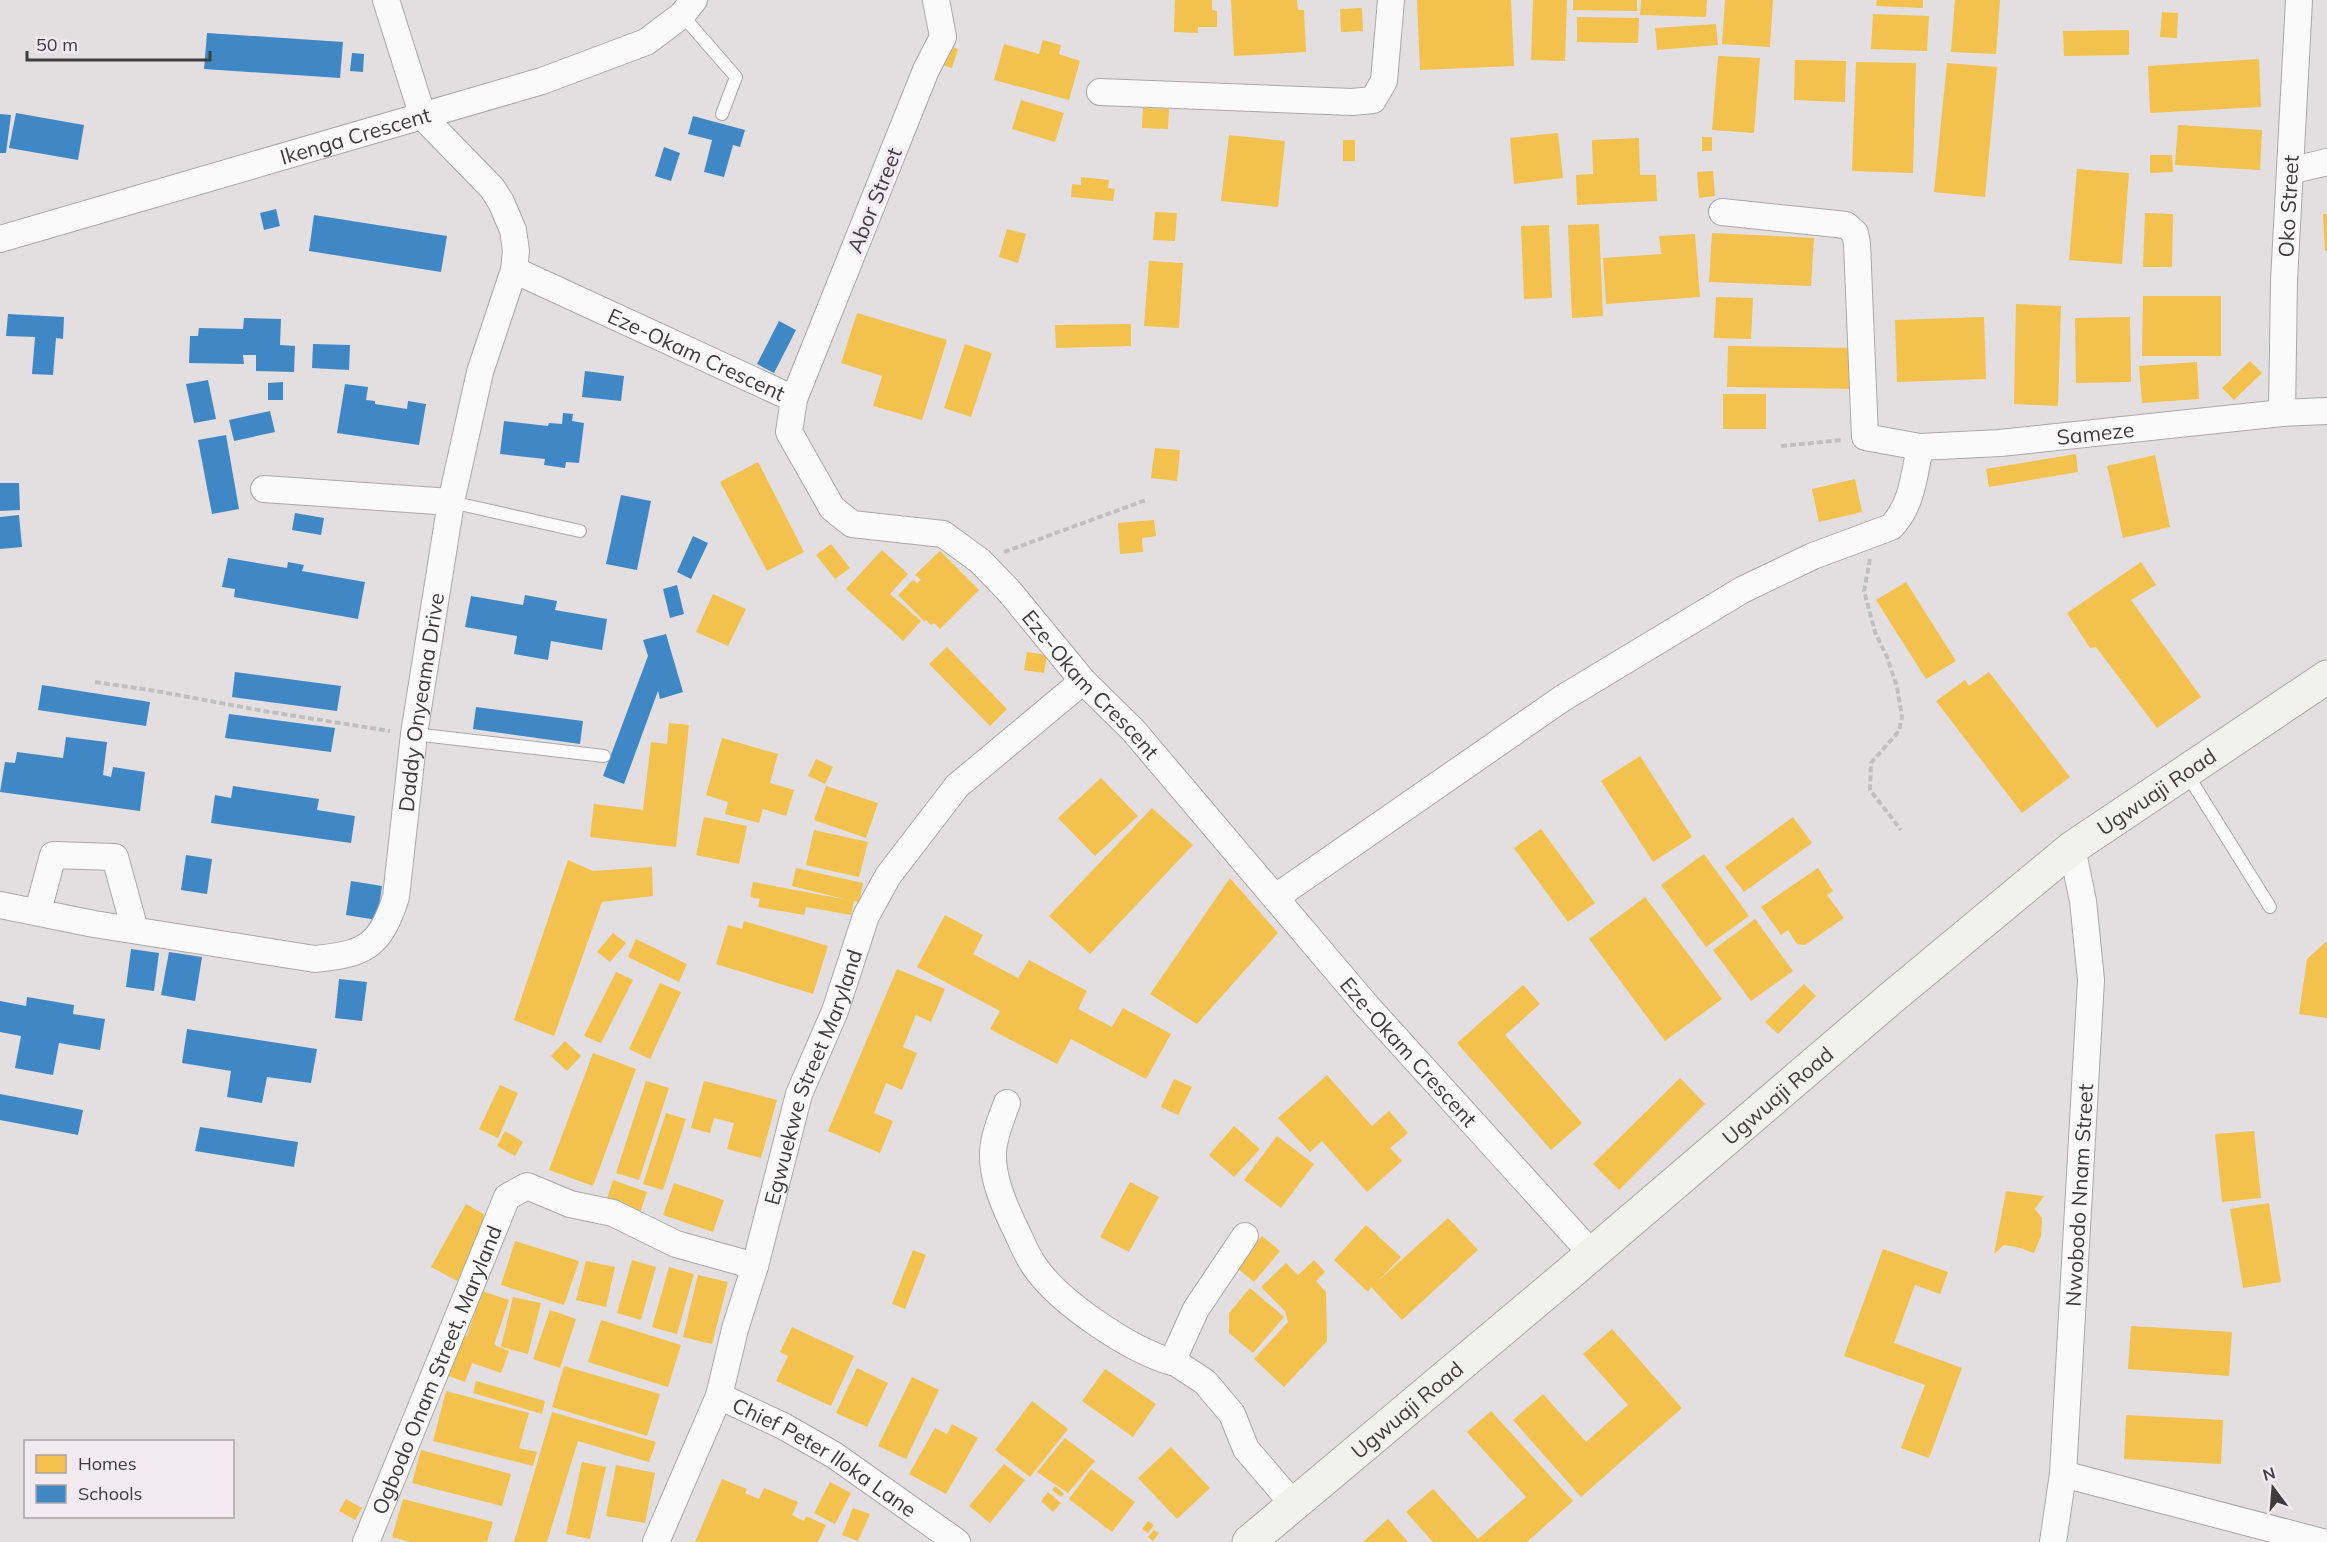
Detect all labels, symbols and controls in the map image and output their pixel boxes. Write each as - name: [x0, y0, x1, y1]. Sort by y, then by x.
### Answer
- scale bar: [27, 24, 210, 62]
- text: 50 m: [36, 33, 78, 56]
- street label: Ikenga Crescent: [277, 101, 434, 170]
- street label: Abor Street: [841, 144, 907, 256]
- street label: Oko Street: [2272, 154, 2304, 258]
- street label: Eze-Okam Crescent: [604, 302, 789, 406]
- street label: Sameze: [2055, 416, 2135, 450]
- street label: Daddy Onyeama Drive: [393, 591, 449, 813]
- street label: Eze-Okam Crescent: [1017, 605, 1165, 764]
- street label: Ugwuaji Road: [2092, 742, 2221, 841]
- street label: Egwuekwe Street Maryland: [758, 946, 867, 1207]
- street label: Eze-Okam Crescent: [1335, 972, 1483, 1132]
- street label: Ugwuaji Road: [1717, 1041, 1838, 1150]
- street label: Nwobodo Nnam Street: [2060, 1083, 2098, 1307]
- street label: Ogbodo Onam Street, Maryland: [366, 1221, 507, 1518]
- street label: Ugwuaji Road: [1346, 1355, 1468, 1464]
- street label: Chief Peter Iloka Lane: [728, 1391, 922, 1522]
- legend: [24, 1440, 234, 1518]
- text: Homes: [78, 1452, 137, 1475]
- north arrow: [2243, 1458, 2303, 1518]
- text: N: [2260, 1462, 2277, 1485]
- text: Schools: [78, 1482, 143, 1505]

